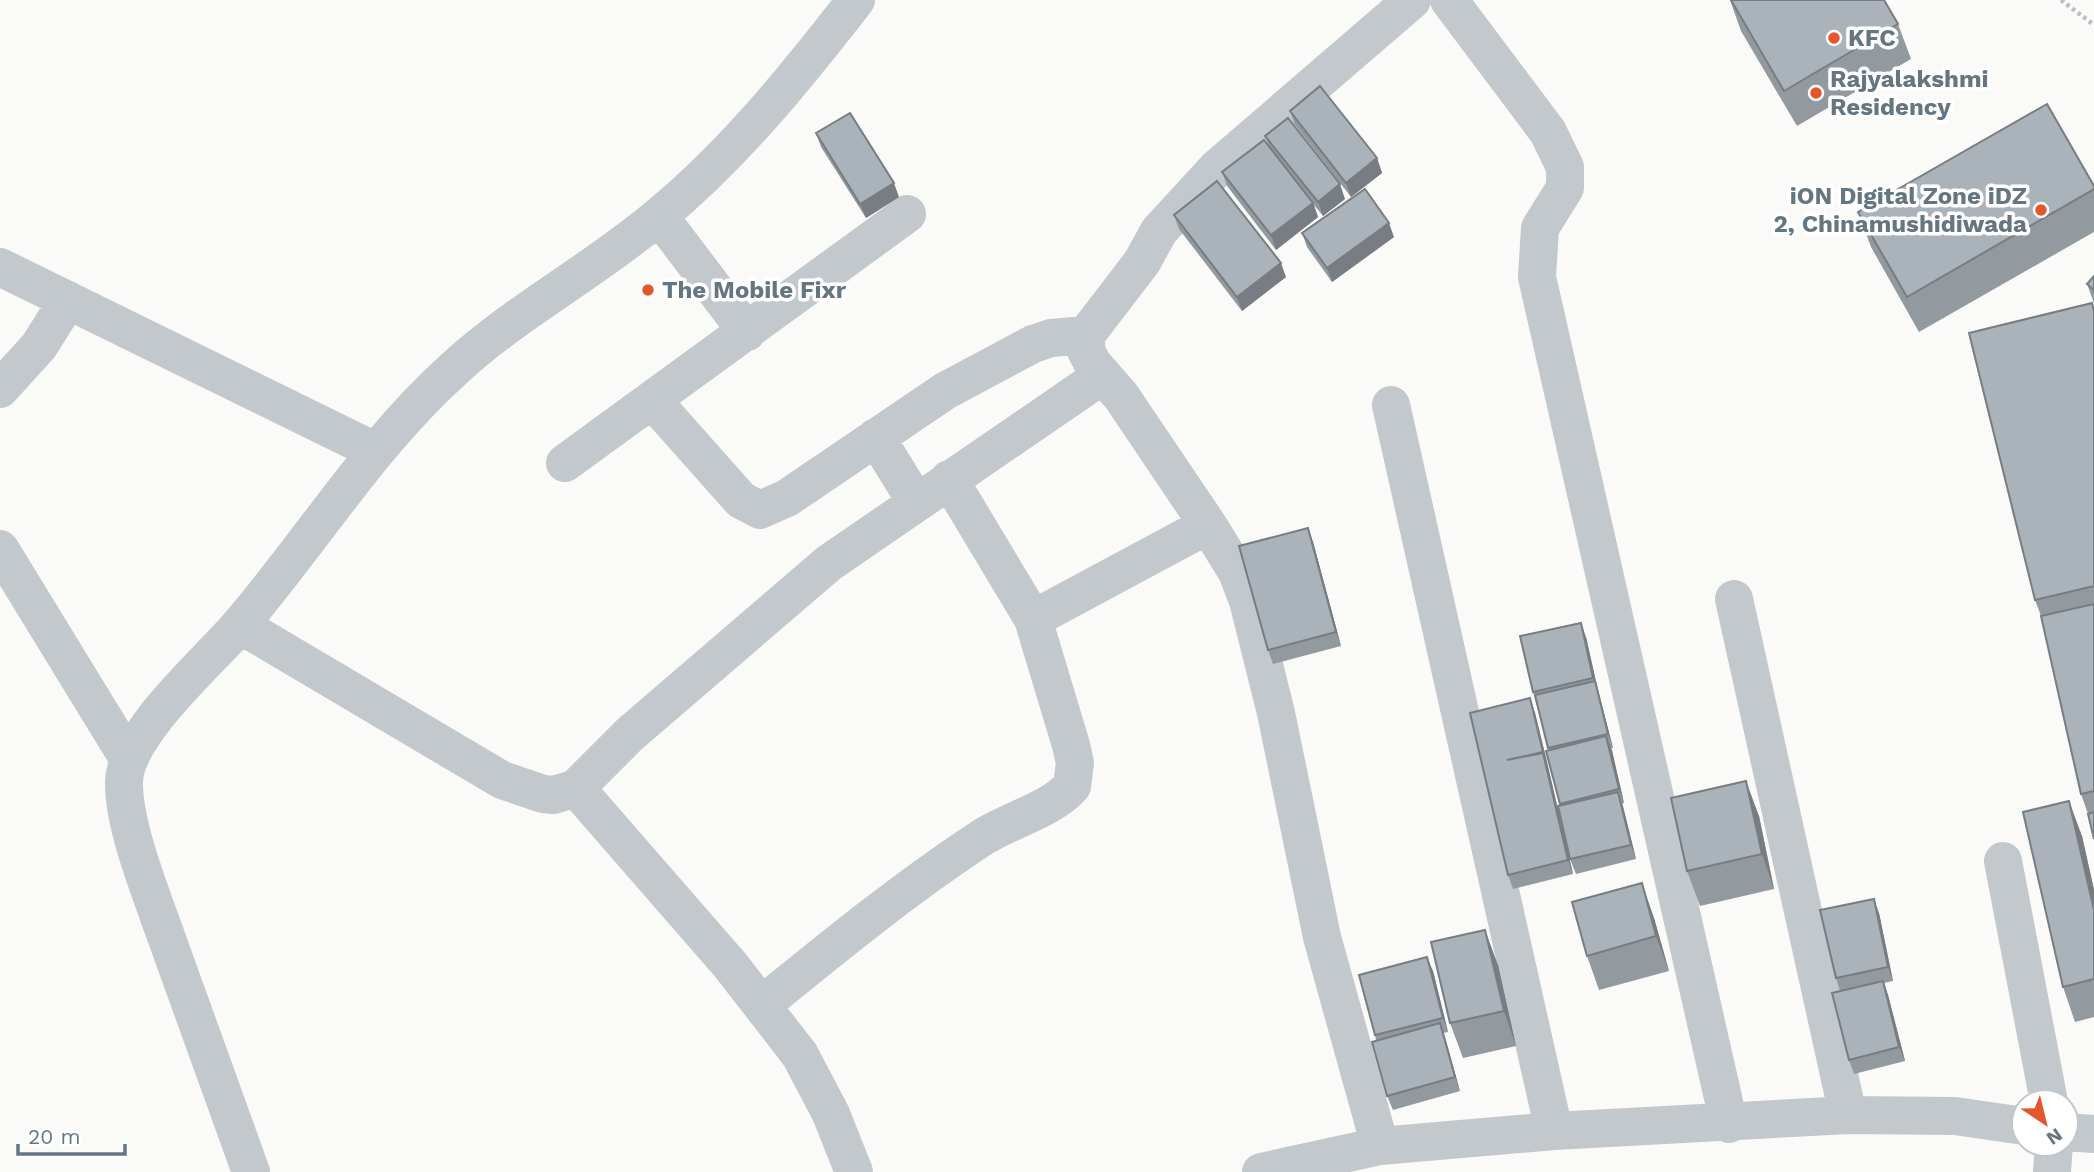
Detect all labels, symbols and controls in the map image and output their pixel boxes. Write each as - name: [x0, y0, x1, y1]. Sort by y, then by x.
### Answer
- place label: KFC: [1848, 24, 1896, 52]
- marker: KFC: [1826, 30, 1842, 46]
- place label: Rajyalakshmi Residency: [1830, 65, 1989, 121]
- marker: Rajyalakshmi Residency: [1808, 85, 1824, 101]
- place label: iON Digital Zone iDZ 2, Chinamushidiwada: [1774, 182, 2027, 238]
- marker: iON Digital Zone iDZ 2, Chinamushidiwada: [2033, 202, 2049, 218]
- place label: The Mobile Fixr: [662, 276, 847, 304]
- marker: The Mobile Fixr: [640, 282, 656, 298]
- north arrow: [2010, 1088, 2080, 1158]
- scale bar: [18, 1112, 124, 1156]
- text: N: [2042, 1123, 2067, 1150]
- text: 20 m: [28, 1124, 80, 1149]

